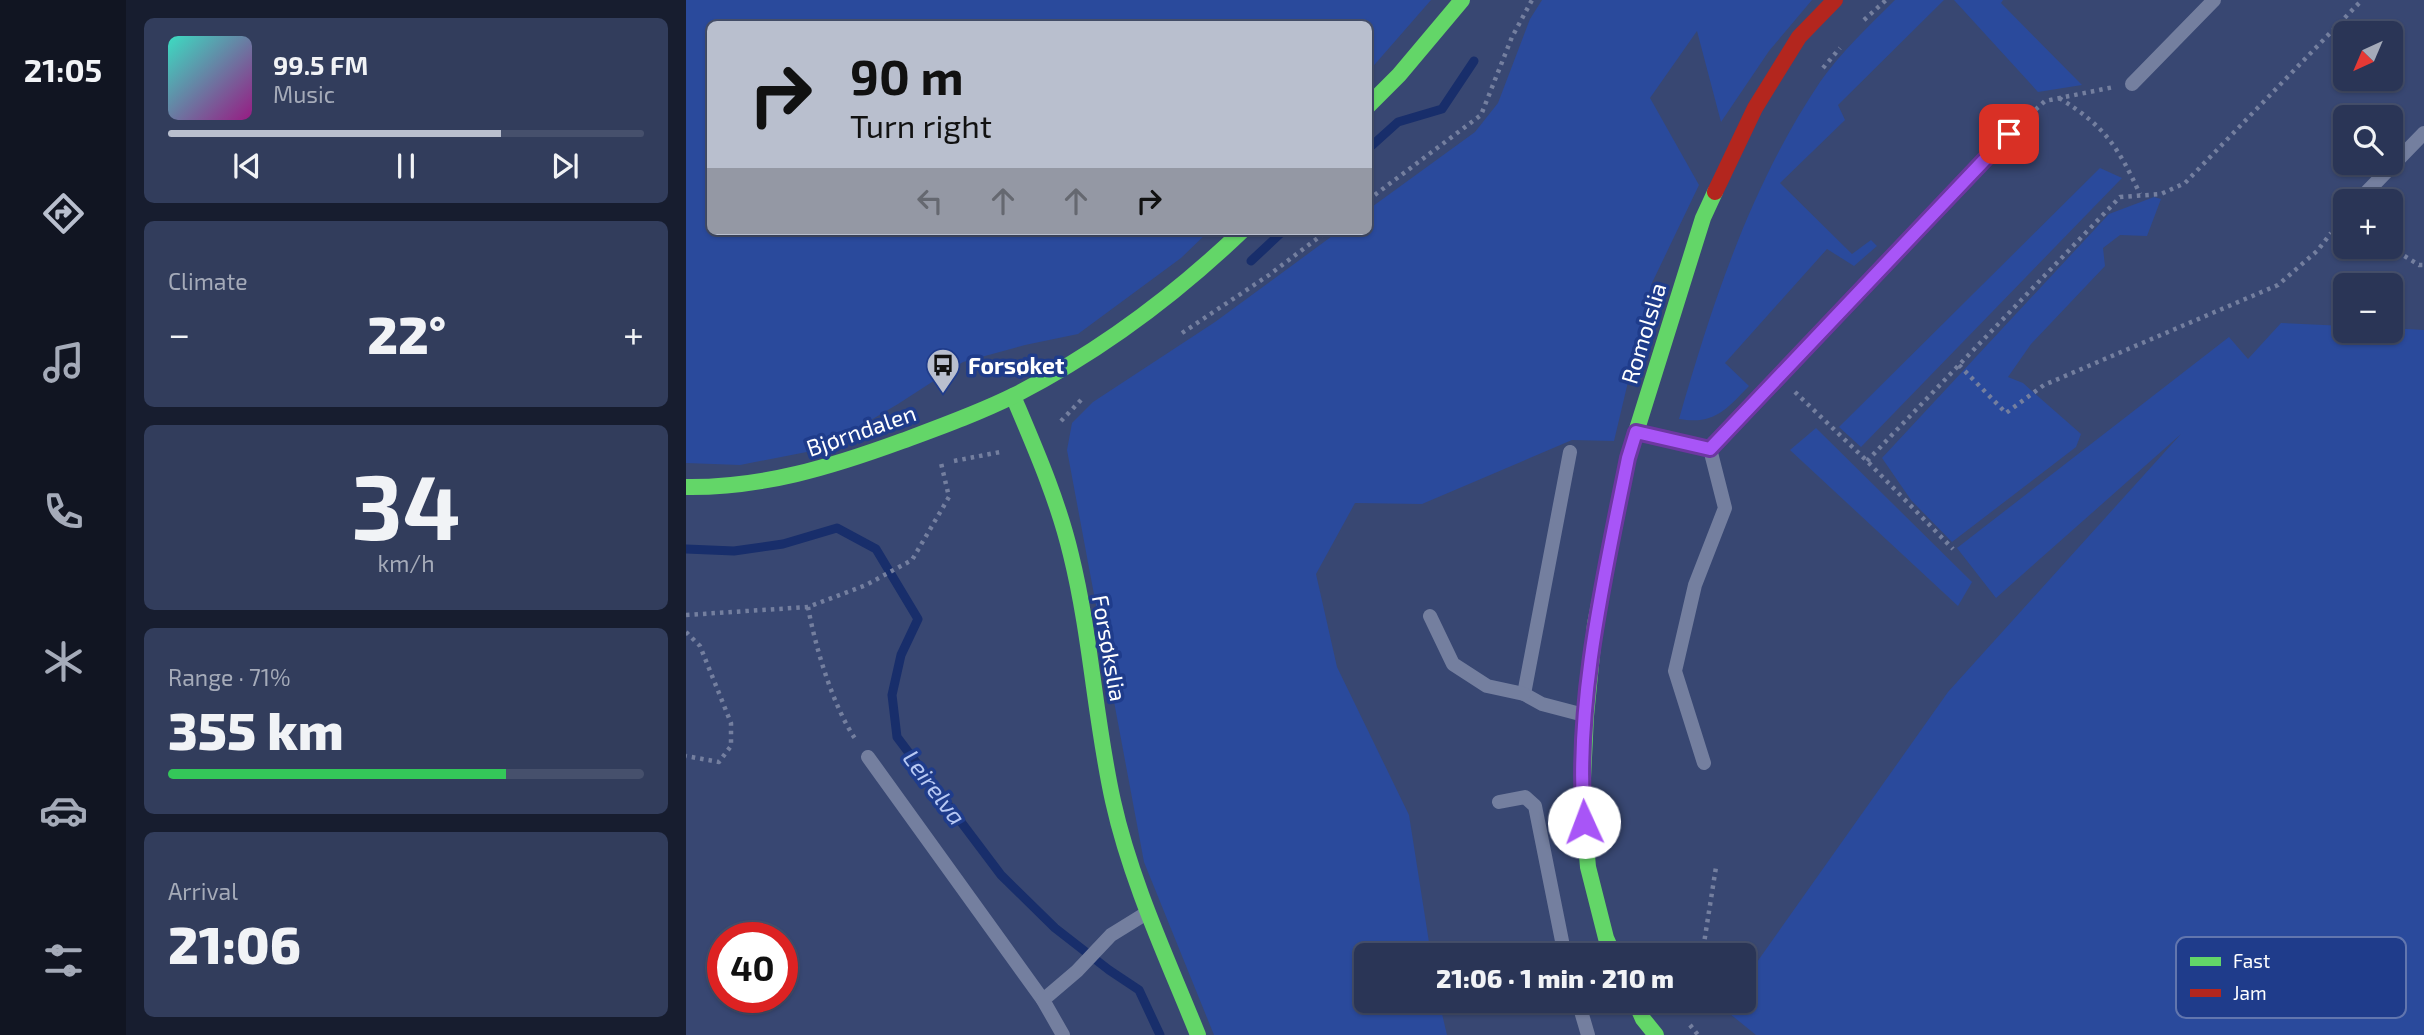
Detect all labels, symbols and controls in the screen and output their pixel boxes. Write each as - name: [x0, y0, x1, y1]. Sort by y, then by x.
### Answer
- north arrow: [2333, 21, 2403, 91]
- map controls: [2333, 21, 2403, 343]
- text: 90 m: [850, 46, 964, 105]
- text: 99.5 FM: [273, 49, 368, 80]
- icon: right: [735, 49, 826, 140]
- text: 21:05: [24, 50, 102, 88]
- text: Music: [273, 80, 335, 108]
- pin: [1979, 104, 2039, 164]
- button: search: [2333, 105, 2403, 175]
- text: Turn right: [850, 106, 992, 144]
- icon: arrive: [1990, 115, 2028, 153]
- icon: previous: [228, 147, 266, 185]
- icon: pause: [387, 147, 425, 185]
- icon: next: [546, 147, 584, 185]
- icon: left: [911, 182, 949, 220]
- icon: ahead: [984, 182, 1022, 220]
- icon: ahead: [1057, 182, 1095, 220]
- icon: right: [1130, 182, 1168, 220]
- icon: directions: [39, 189, 88, 238]
- button: +: [2333, 189, 2403, 259]
- text: Climate: [168, 267, 248, 295]
- button: −: [2333, 273, 2403, 343]
- street label: Romolslia: [1614, 279, 1672, 387]
- text: 22°: [367, 302, 446, 364]
- text: −: [168, 310, 190, 356]
- text: +: [623, 310, 644, 356]
- icon: music: [39, 338, 88, 387]
- bus stop icon: Forsøket: [924, 346, 962, 395]
- place label: Forsøket: [968, 351, 1064, 379]
- street label: Bjørndalen: [803, 398, 919, 462]
- text: 34: [351, 449, 461, 558]
- icon: phone: [39, 487, 88, 536]
- text: km/h: [377, 549, 435, 577]
- street label: Forsøkslia: [1087, 593, 1133, 703]
- icon: climate: [39, 637, 88, 686]
- text: Range · 71%: [168, 663, 290, 691]
- text: 355 km: [168, 698, 344, 760]
- water label: Leirelva: [898, 744, 972, 830]
- position arrow: [1547, 785, 1621, 859]
- icon: car: [39, 786, 88, 835]
- text: Arrival: [168, 877, 238, 905]
- text: 21:06: [168, 912, 301, 974]
- speed limit sign: 40: [707, 922, 798, 1013]
- icon: filters: [39, 936, 88, 985]
- legend: [2176, 937, 2406, 1018]
- text: Fast: [2233, 949, 2270, 972]
- text: 21:06 · 1 min · 210 m: [1436, 962, 1674, 993]
- text: Jam: [2233, 981, 2267, 1004]

